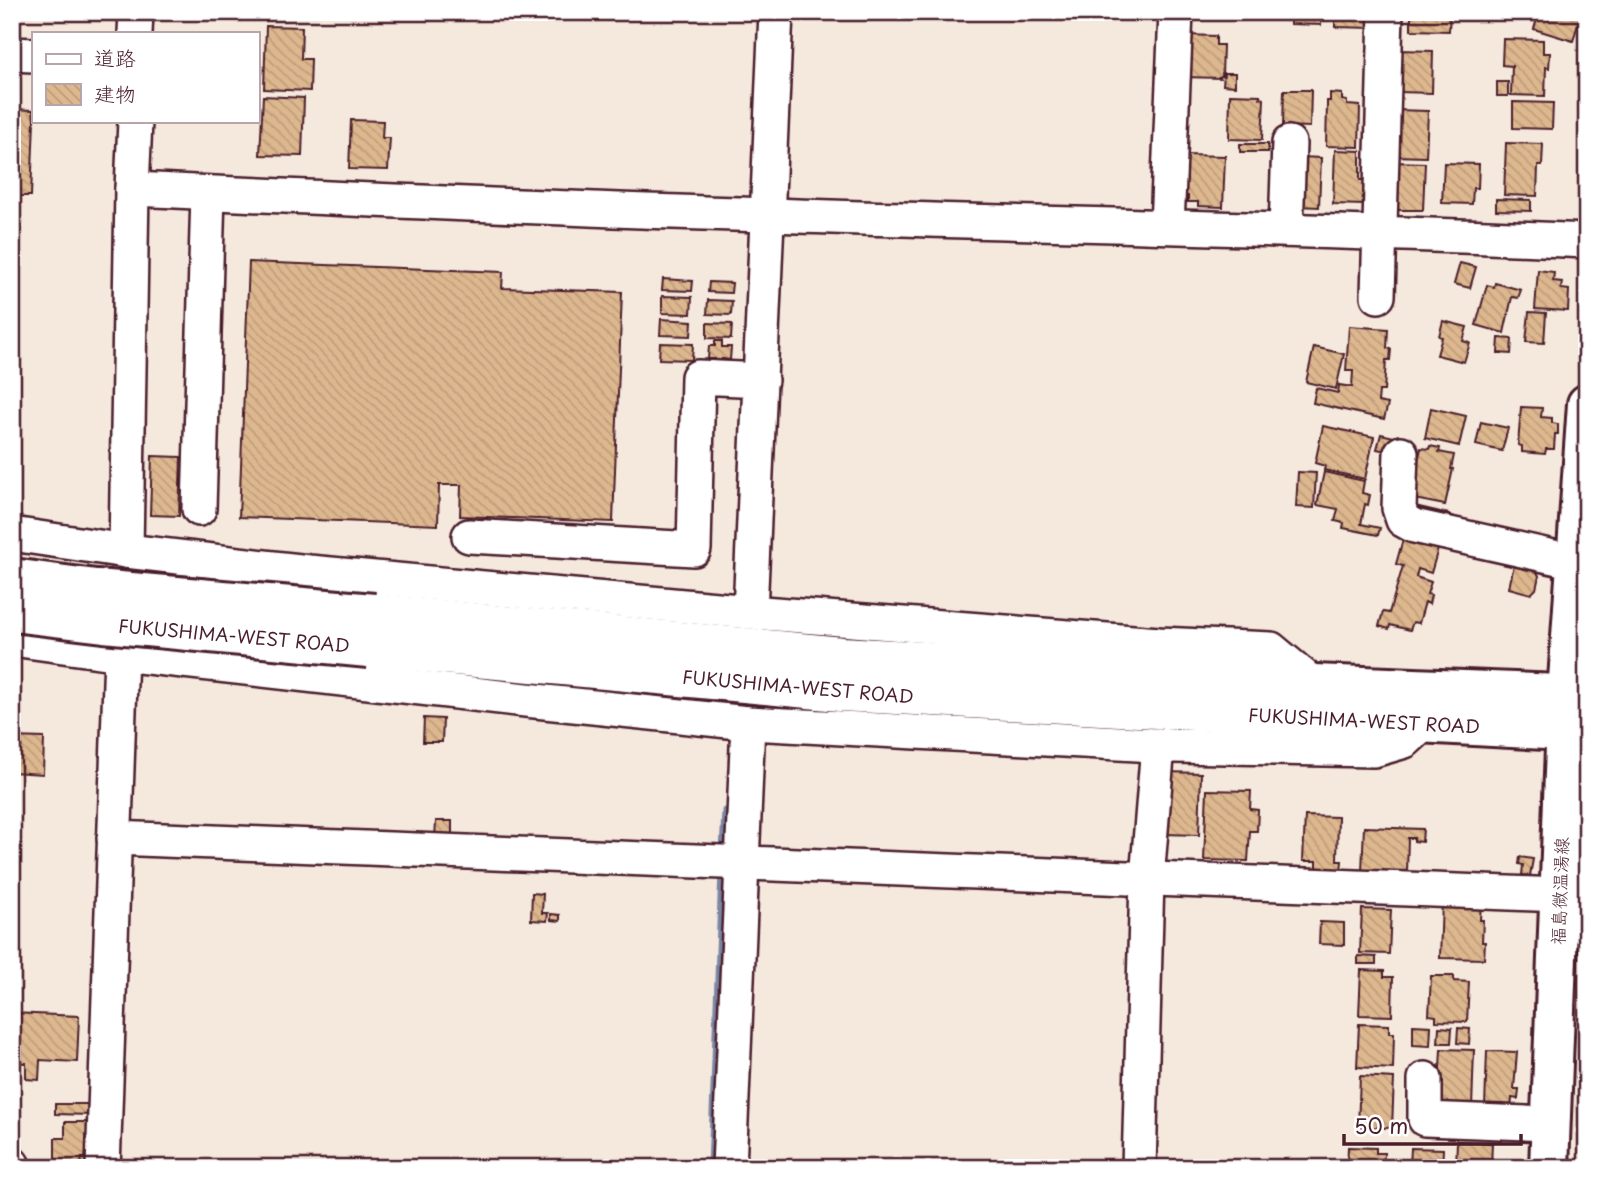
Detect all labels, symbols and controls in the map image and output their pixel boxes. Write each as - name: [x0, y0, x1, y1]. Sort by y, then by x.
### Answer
- legend: [32, 32, 259, 122]
- text: 道路: [94, 41, 136, 73]
- text: 建物: [94, 77, 136, 109]
- street label: FUKUSHIMA-WEST ROAD: [117, 611, 351, 659]
- street label: FUKUSHIMA-WEST ROAD: [681, 662, 915, 710]
- street label: FUKUSHIMA-WEST ROAD: [1247, 700, 1481, 740]
- street label: 福島微温湯線: [1544, 837, 1574, 945]
- scale bar: [1344, 1103, 1520, 1147]
- text: 50 m: [1354, 1109, 1408, 1141]

